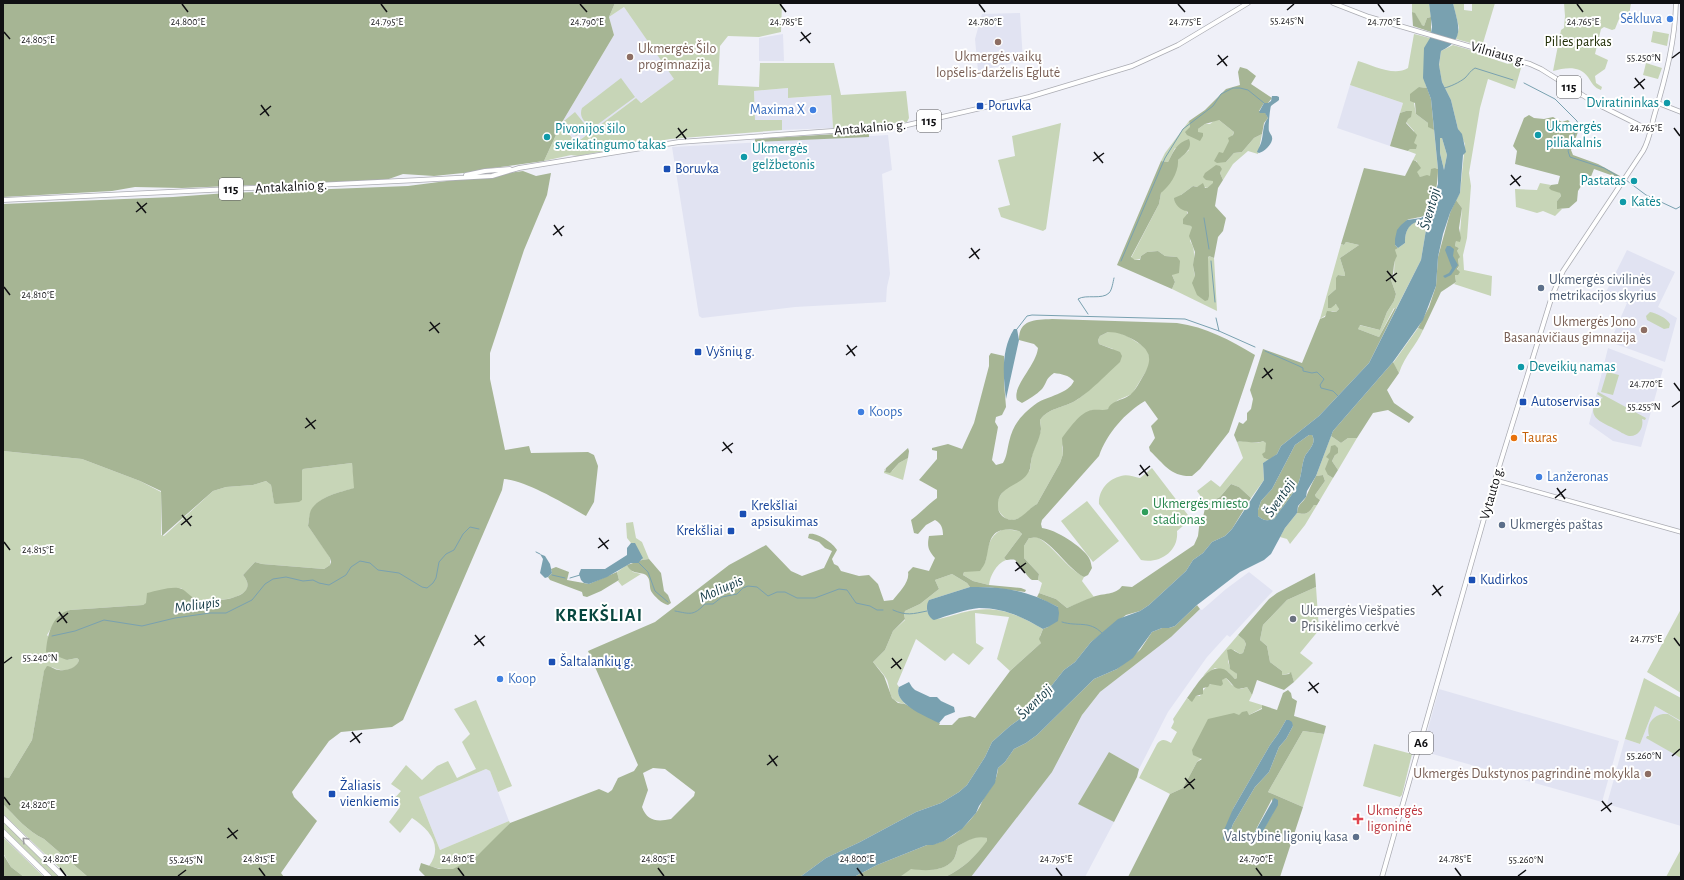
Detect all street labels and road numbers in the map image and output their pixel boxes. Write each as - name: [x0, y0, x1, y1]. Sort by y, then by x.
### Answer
- street label: Vilniaus g.: [1469, 39, 1527, 69]
- road number: 115: [1557, 76, 1581, 98]
- road number: 115: [917, 110, 941, 132]
- street label: Antakalnio g.: [834, 118, 906, 138]
- road number: 115: [219, 178, 243, 200]
- street label: Antakalnio g.: [255, 178, 327, 196]
- street label: Vytauto g.: [1478, 465, 1506, 521]
- road number: A6: [1409, 732, 1433, 754]

